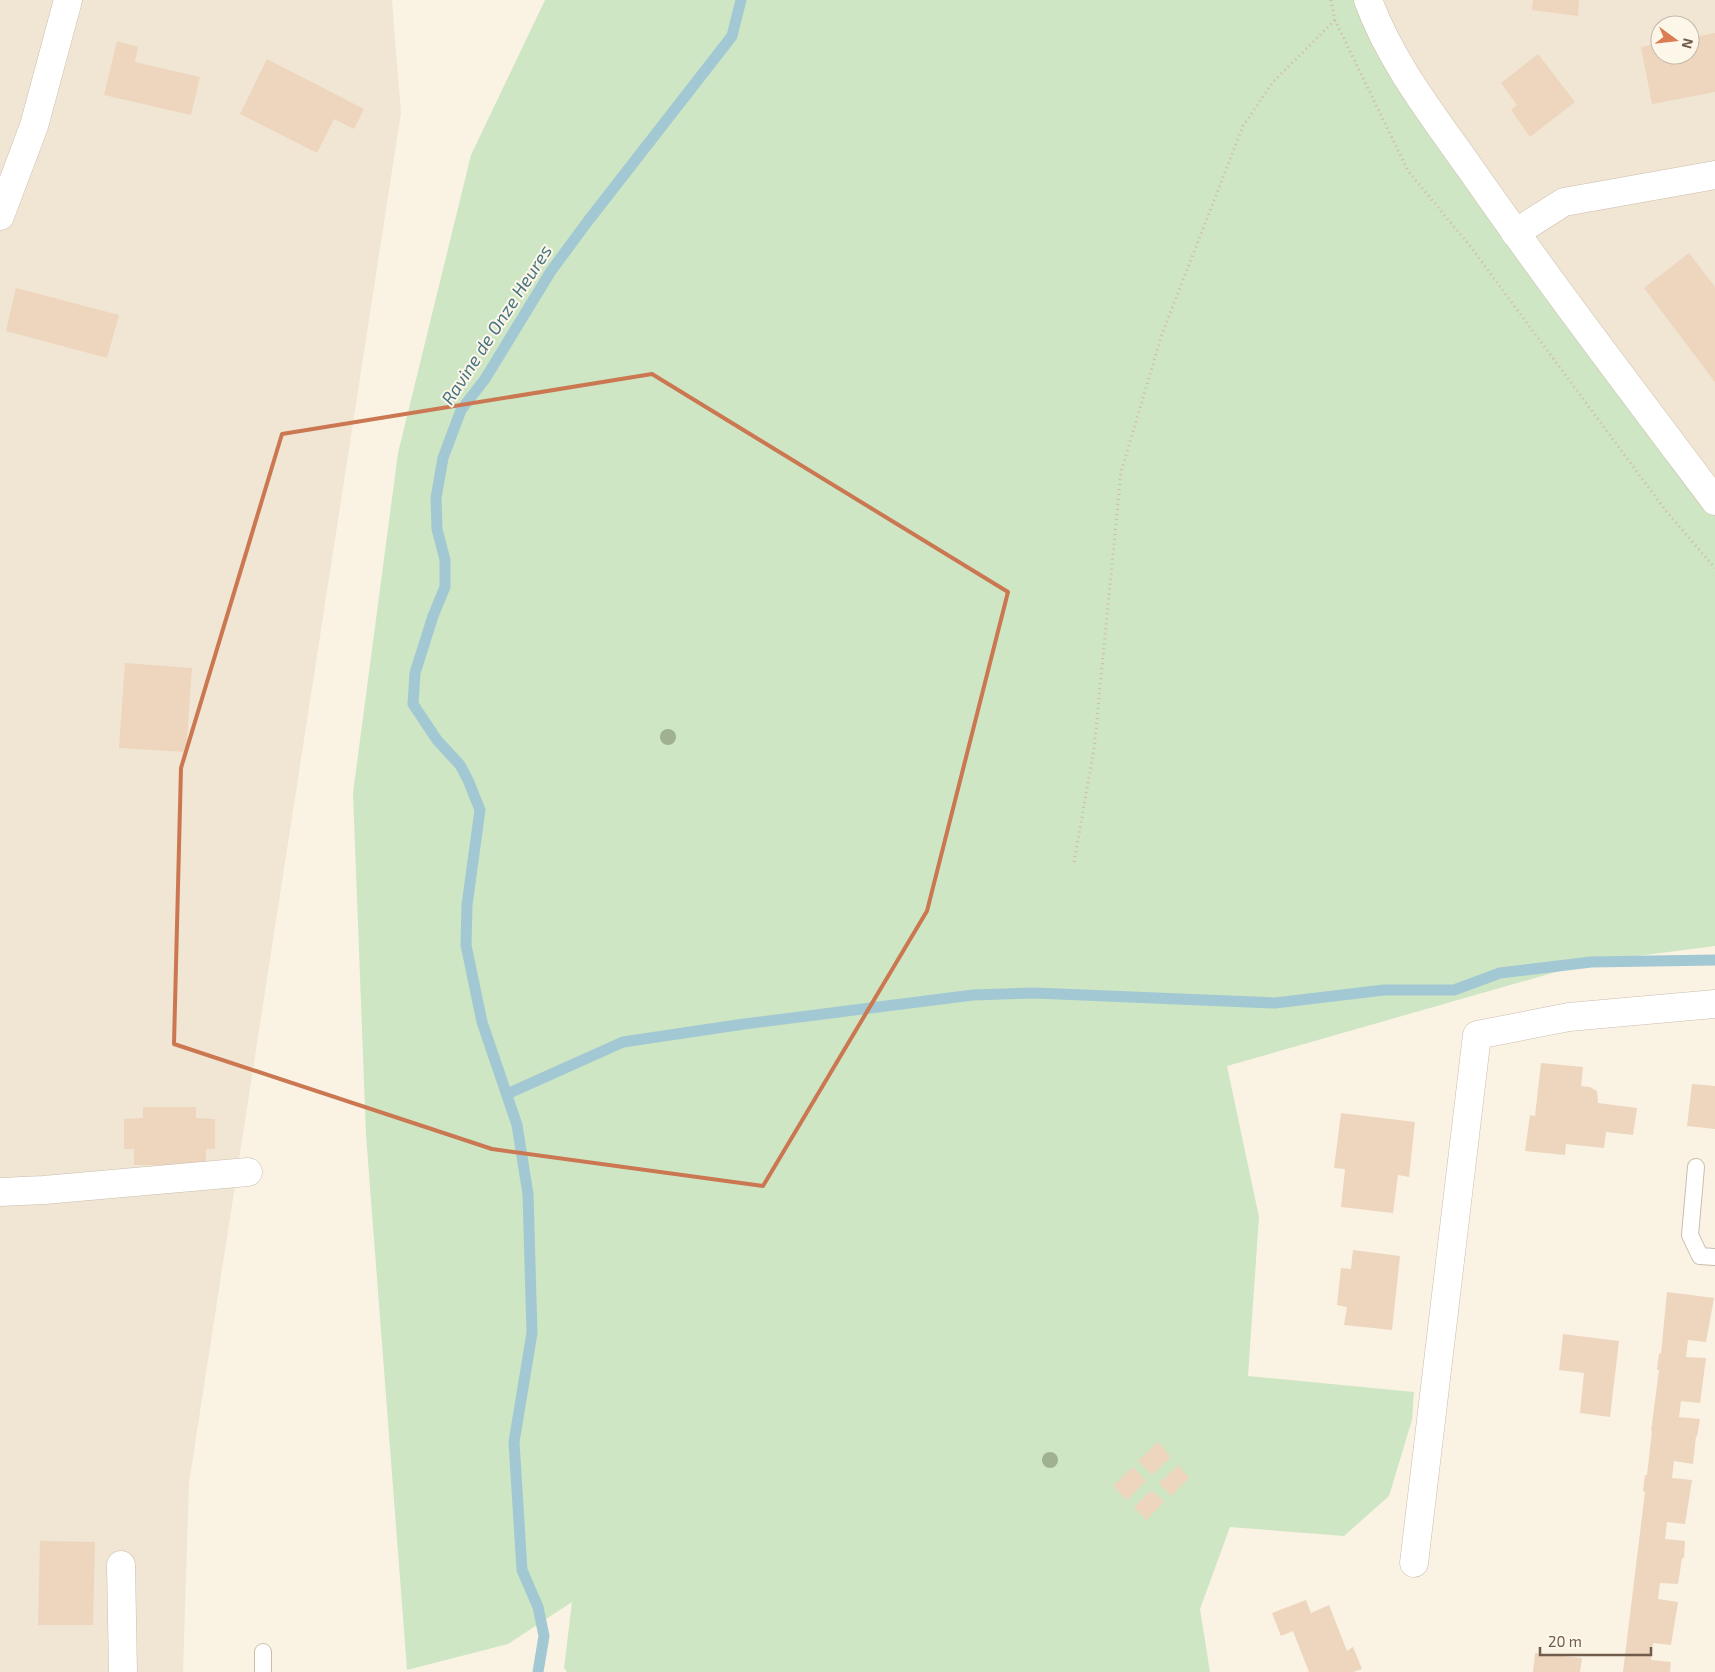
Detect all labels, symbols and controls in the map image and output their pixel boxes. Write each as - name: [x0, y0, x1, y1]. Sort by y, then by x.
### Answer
- north arrow: [1650, 15, 1700, 65]
- text: N: [1679, 36, 1698, 51]
- water label: Ravine de Onze Heures: [436, 240, 556, 409]
- scale bar: [1540, 1624, 1651, 1656]
- text: 20 m: [1548, 1632, 1582, 1650]

